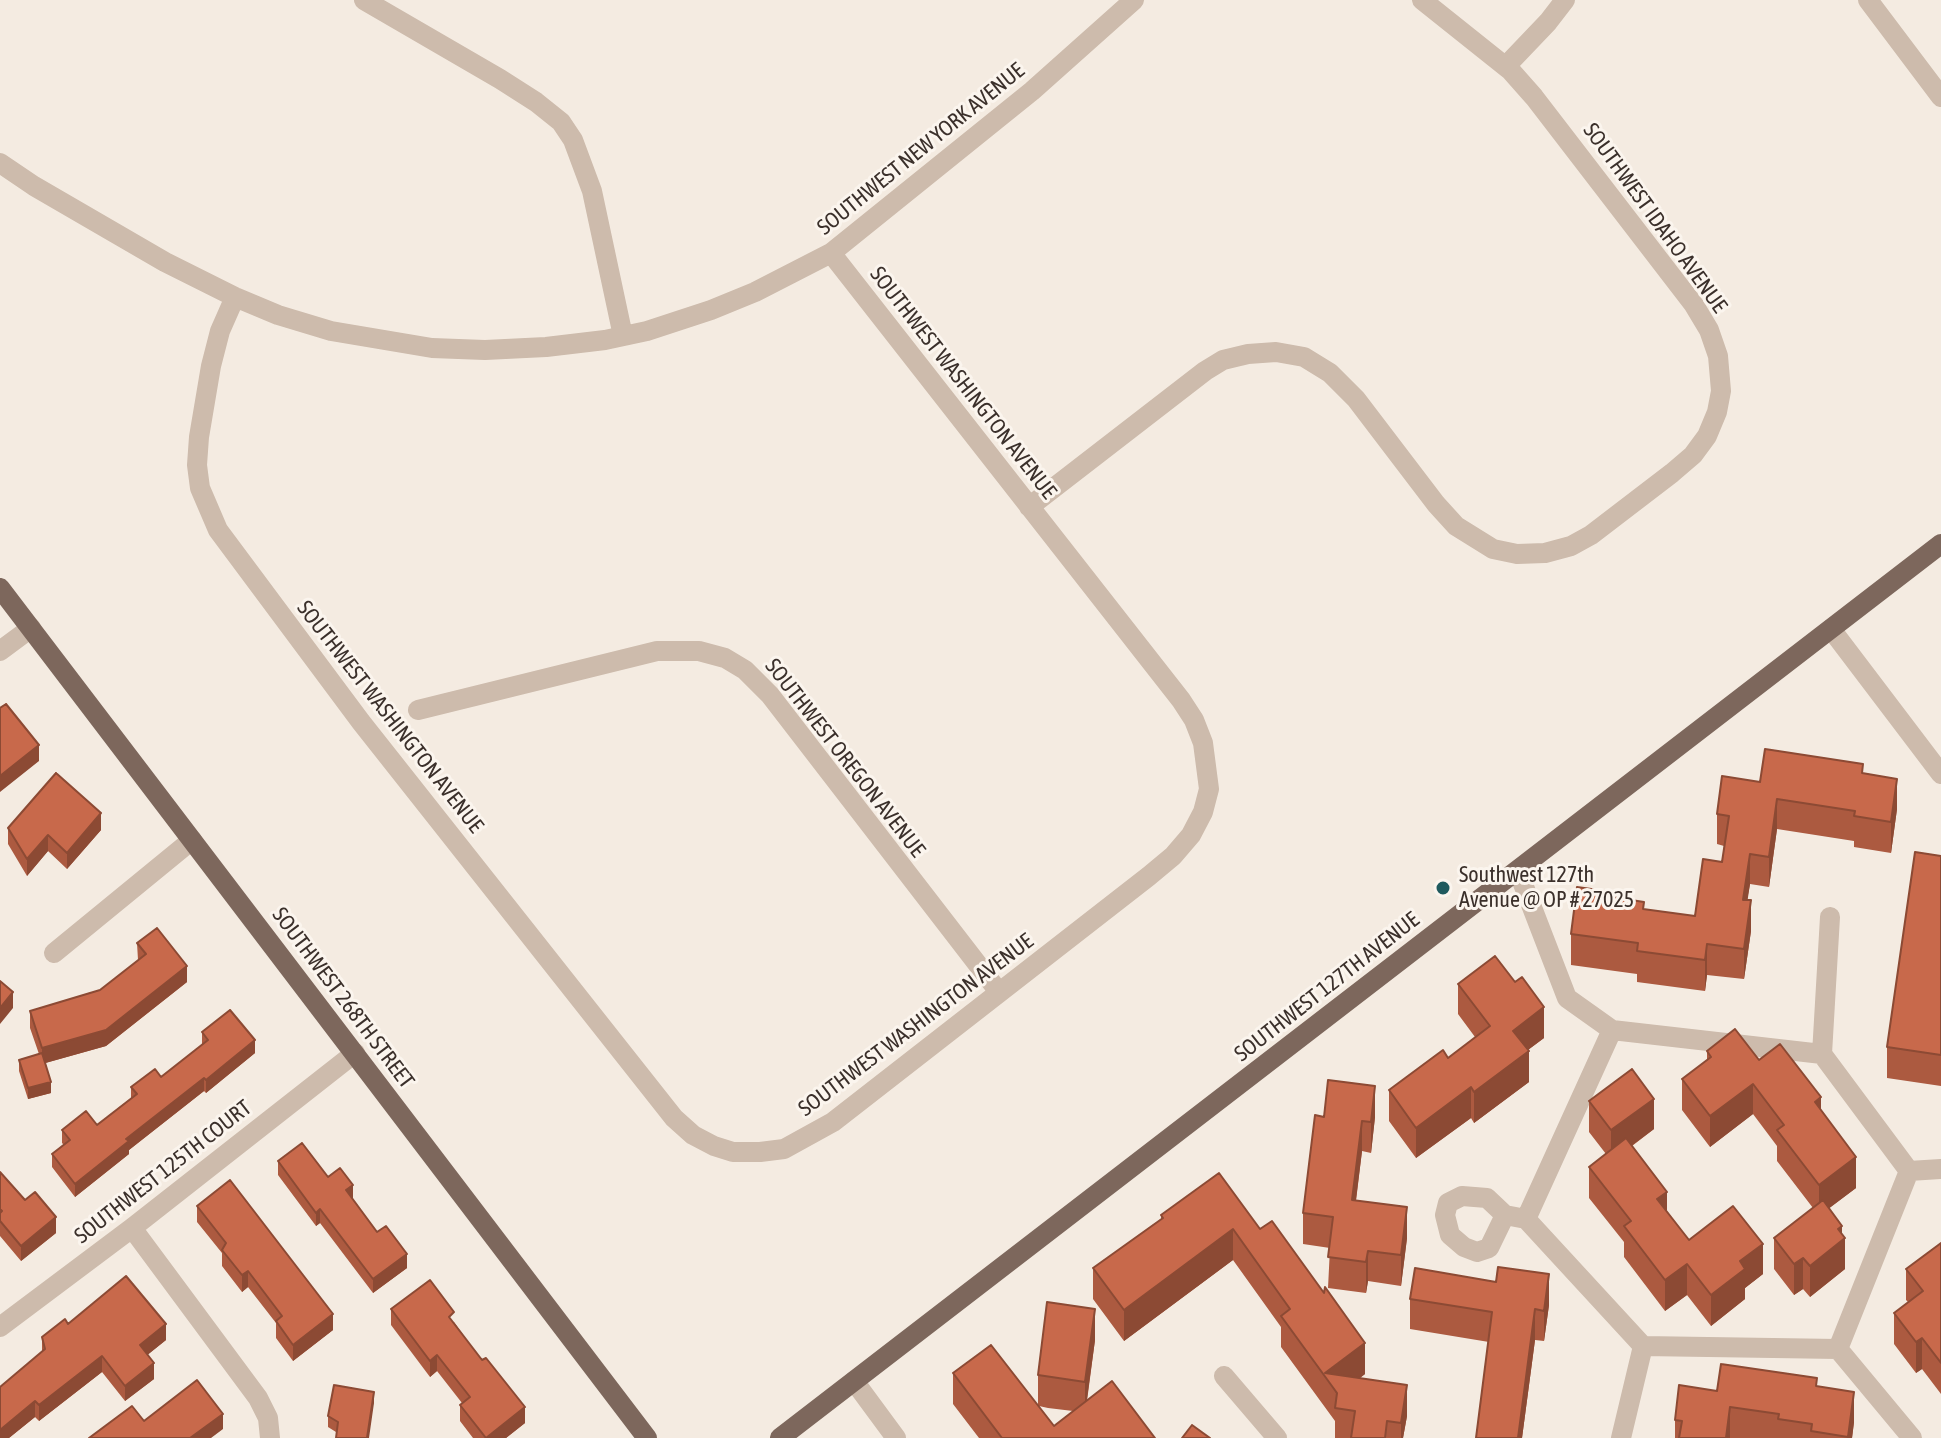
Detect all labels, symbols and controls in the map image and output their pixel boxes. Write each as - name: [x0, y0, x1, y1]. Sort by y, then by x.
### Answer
- street label: SOUTHWEST NEW YORK AVENUE: [812, 57, 1030, 241]
- street label: SOUTHWEST IDAHO AVENUE: [1577, 118, 1733, 318]
- street label: SOUTHWEST WASHINGTON AVENUE: [864, 262, 1062, 504]
- street label: SOUTHWEST WASHINGTON AVENUE: [291, 596, 489, 838]
- street label: SOUTHWEST OREGON AVENUE: [759, 654, 931, 862]
- place label: Southwest 127th Avenue @ OP # 27025: [1459, 862, 1634, 914]
- marker: Southwest 127th Avenue @ OP # 27025: [1434, 879, 1452, 897]
- street label: SOUTHWEST 268TH STREET: [266, 902, 420, 1094]
- street label: SOUTHWEST 127TH AVENUE: [1229, 907, 1425, 1067]
- street label: SOUTHWEST WASHINGTON AVENUE: [793, 928, 1039, 1122]
- street label: SOUTHWEST 125TH COURT: [69, 1095, 257, 1249]

